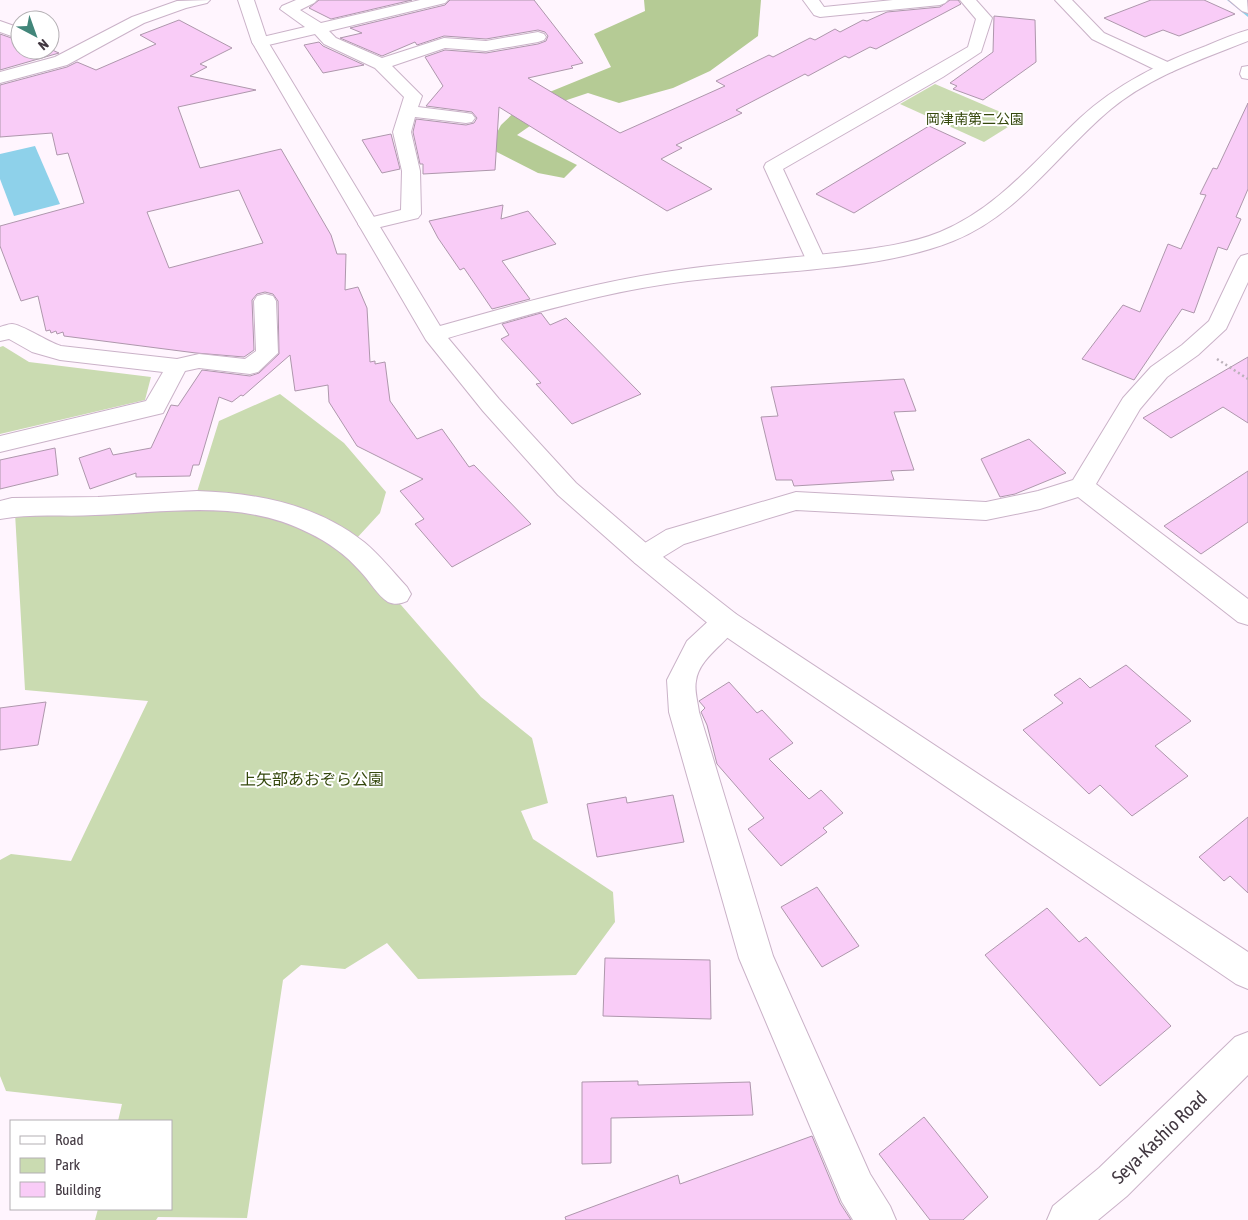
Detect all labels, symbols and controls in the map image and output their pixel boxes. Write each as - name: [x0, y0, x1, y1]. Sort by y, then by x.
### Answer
- north arrow: [10, 10, 60, 60]
- text: N: [35, 36, 52, 54]
- park label: 岡津南第二公園: [926, 111, 1024, 127]
- park label: 上矢部あおぞら公園: [240, 770, 384, 788]
- street label: Seya-Kashio Road: [1107, 1086, 1211, 1188]
- legend: [10, 1120, 172, 1210]
- text: Road: [55, 1131, 84, 1148]
- text: Park: [55, 1156, 80, 1173]
- text: Building: [55, 1181, 101, 1198]

